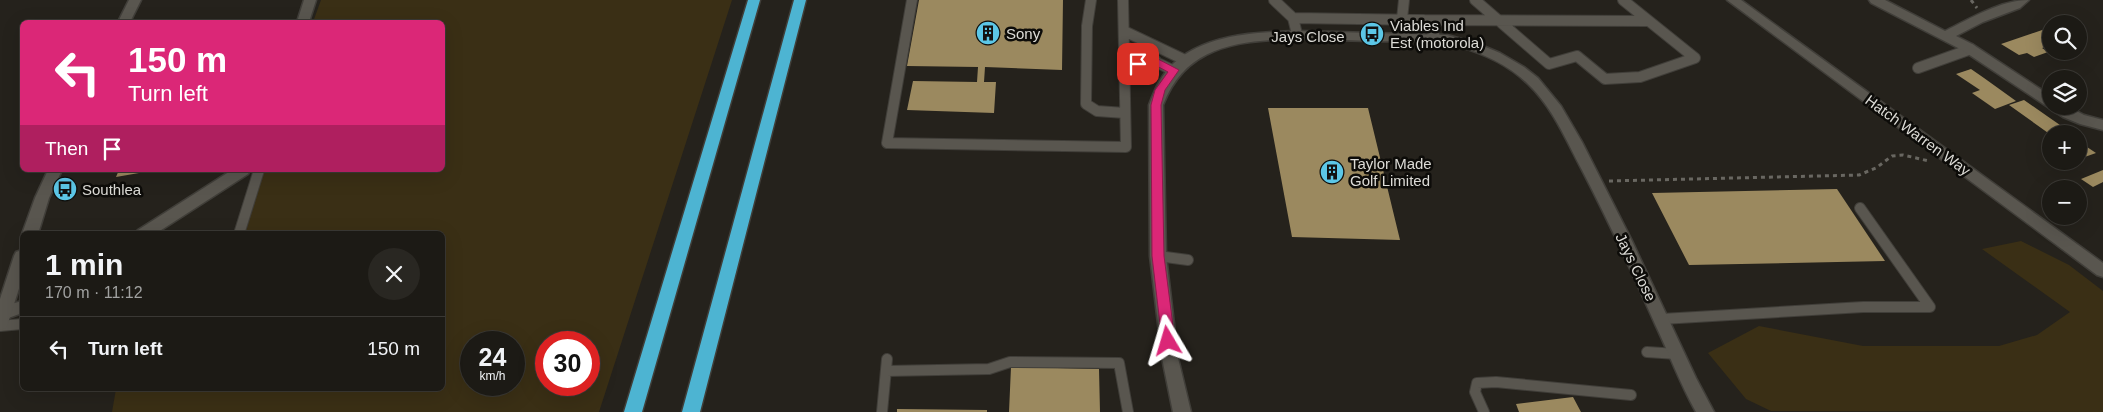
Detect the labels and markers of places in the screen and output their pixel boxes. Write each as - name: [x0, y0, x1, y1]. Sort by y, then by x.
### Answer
- place label: Viables Ind Est (motorola): [1390, 17, 1484, 51]
- building icon: Sony: [975, 20, 1001, 46]
- bus stop icon: Viables Ind Est (motorola): [1359, 21, 1385, 47]
- place label: Sony: [1006, 25, 1041, 42]
- pin: [1117, 43, 1159, 85]
- place label: Taylor Made Golf Limited: [1350, 155, 1432, 189]
- building icon: Taylor Made Golf Limited: [1319, 159, 1345, 185]
- bus stop icon: Southlea: [52, 176, 78, 202]
- place label: Southlea: [82, 181, 142, 198]

